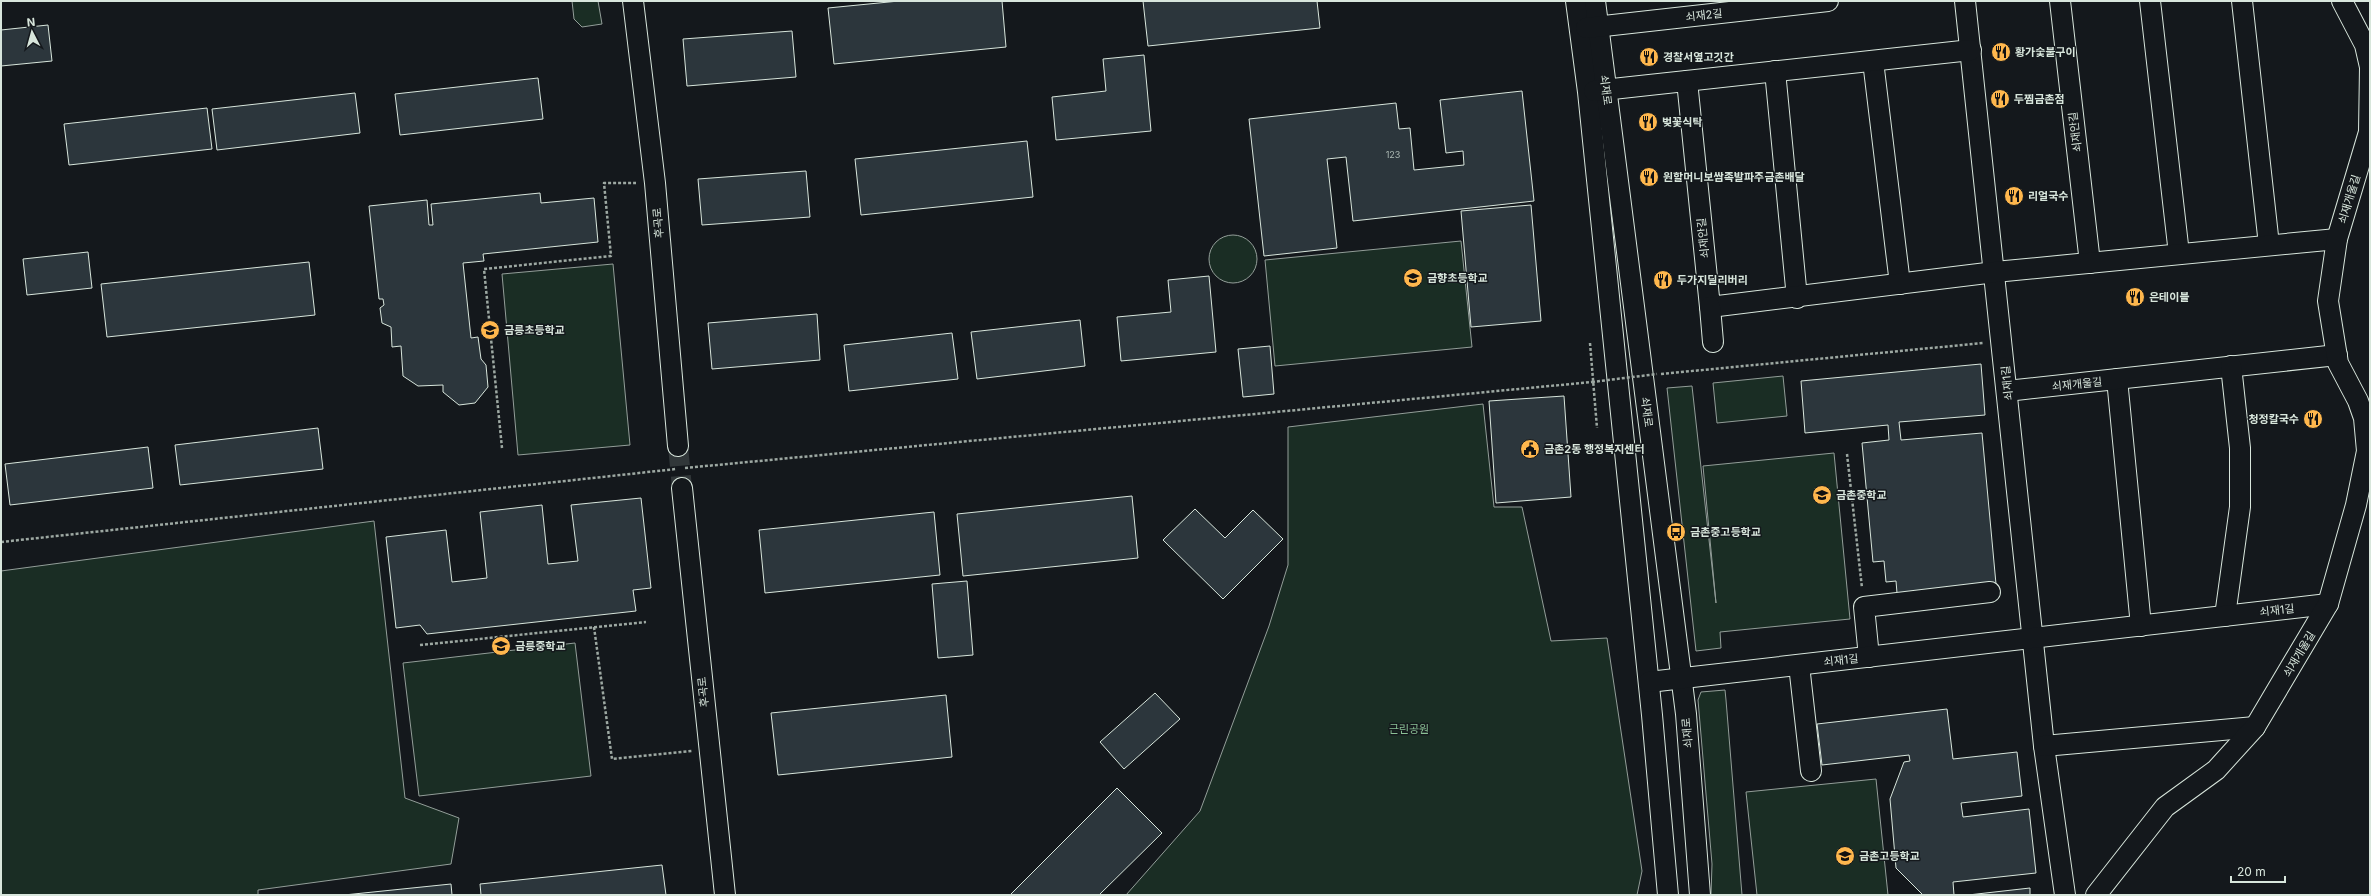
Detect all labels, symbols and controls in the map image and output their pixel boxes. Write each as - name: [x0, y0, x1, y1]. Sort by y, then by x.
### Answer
- street label: 쇠재2길: [1685, 6, 1723, 24]
- north arrow: [12, 12, 52, 52]
- text: N: [26, 15, 36, 29]
- restaurant icon: 황가숯불구이: [1990, 41, 2012, 63]
- place label: 황가숯불구이: [2015, 45, 2076, 59]
- restaurant icon: 경찰서옆고깃간: [1638, 46, 1660, 68]
- place label: 경찰서옆고깃간: [1663, 50, 1734, 64]
- street label: 쇠재로: [1597, 74, 1615, 106]
- restaurant icon: 두찜금촌점: [1989, 88, 2011, 110]
- place label: 두찜금촌점: [2014, 92, 2065, 106]
- restaurant icon: 벚꽃식탁: [1637, 111, 1659, 133]
- street label: 쇠재안길: [2066, 111, 2084, 153]
- place label: 벚꽃식탁: [1662, 115, 1702, 129]
- house number: 123: [1386, 149, 1401, 160]
- restaurant icon: 원할머니보쌈족발파주금촌배달: [1638, 166, 1660, 188]
- place label: 원할머니보쌈족발파주금촌배달: [1663, 170, 1805, 184]
- street label: 쇠재개울길: [2335, 173, 2363, 225]
- restaurant icon: 리얼국수: [2003, 185, 2025, 207]
- place label: 리얼국수: [2028, 189, 2068, 203]
- street label: 후곡로: [650, 207, 666, 239]
- street label: 쇠재안길: [1694, 217, 1712, 259]
- school or university icon: 금향초등학교: [1402, 267, 1424, 289]
- restaurant icon: 두가지딜리버리: [1652, 269, 1674, 291]
- place label: 금향초등학교: [1427, 271, 1488, 285]
- place label: 두가지딜리버리: [1677, 273, 1748, 287]
- restaurant icon: 은테이블: [2124, 286, 2146, 308]
- place label: 은테이블: [2149, 290, 2189, 304]
- school or university icon: 금릉초등학교: [479, 319, 501, 341]
- place label: 금릉초등학교: [504, 323, 565, 337]
- street label: 쇠재1길: [1998, 365, 2016, 401]
- street label: 쇠재개울길: [2051, 374, 2103, 394]
- street label: 쇠재로: [1638, 396, 1656, 428]
- restaurant icon: 청정칼국수: [2302, 408, 2324, 430]
- place label: 청정칼국수: [2248, 412, 2299, 426]
- public building icon: 금촌2동 행정복지센터: [1519, 438, 1541, 460]
- place label: 금촌2동 행정복지센터: [1544, 442, 1645, 456]
- school or university icon: 금촌중학교: [1811, 484, 1833, 506]
- place label: 금촌중학교: [1836, 488, 1887, 502]
- bus stop icon: 금촌중고등학교: [1665, 521, 1687, 543]
- place label: 금촌중고등학교: [1690, 525, 1761, 539]
- street label: 쇠재1길: [2259, 601, 2295, 619]
- street label: 쇠재개울길: [2280, 629, 2318, 679]
- school or university icon: 금릉중학교: [490, 635, 512, 657]
- place label: 금릉중학교: [515, 639, 566, 653]
- street label: 쇠재1길: [1823, 651, 1859, 669]
- street label: 후곡로: [694, 676, 712, 708]
- street label: 쇠재로: [1679, 717, 1695, 749]
- park label: 근린공원: [1389, 722, 1429, 736]
- school or university icon: 금촌고등학교: [1834, 845, 1856, 867]
- place label: 금촌고등학교: [1859, 849, 1920, 863]
- scale bar: [2231, 858, 2285, 884]
- text: 20 m: [2237, 864, 2266, 879]

